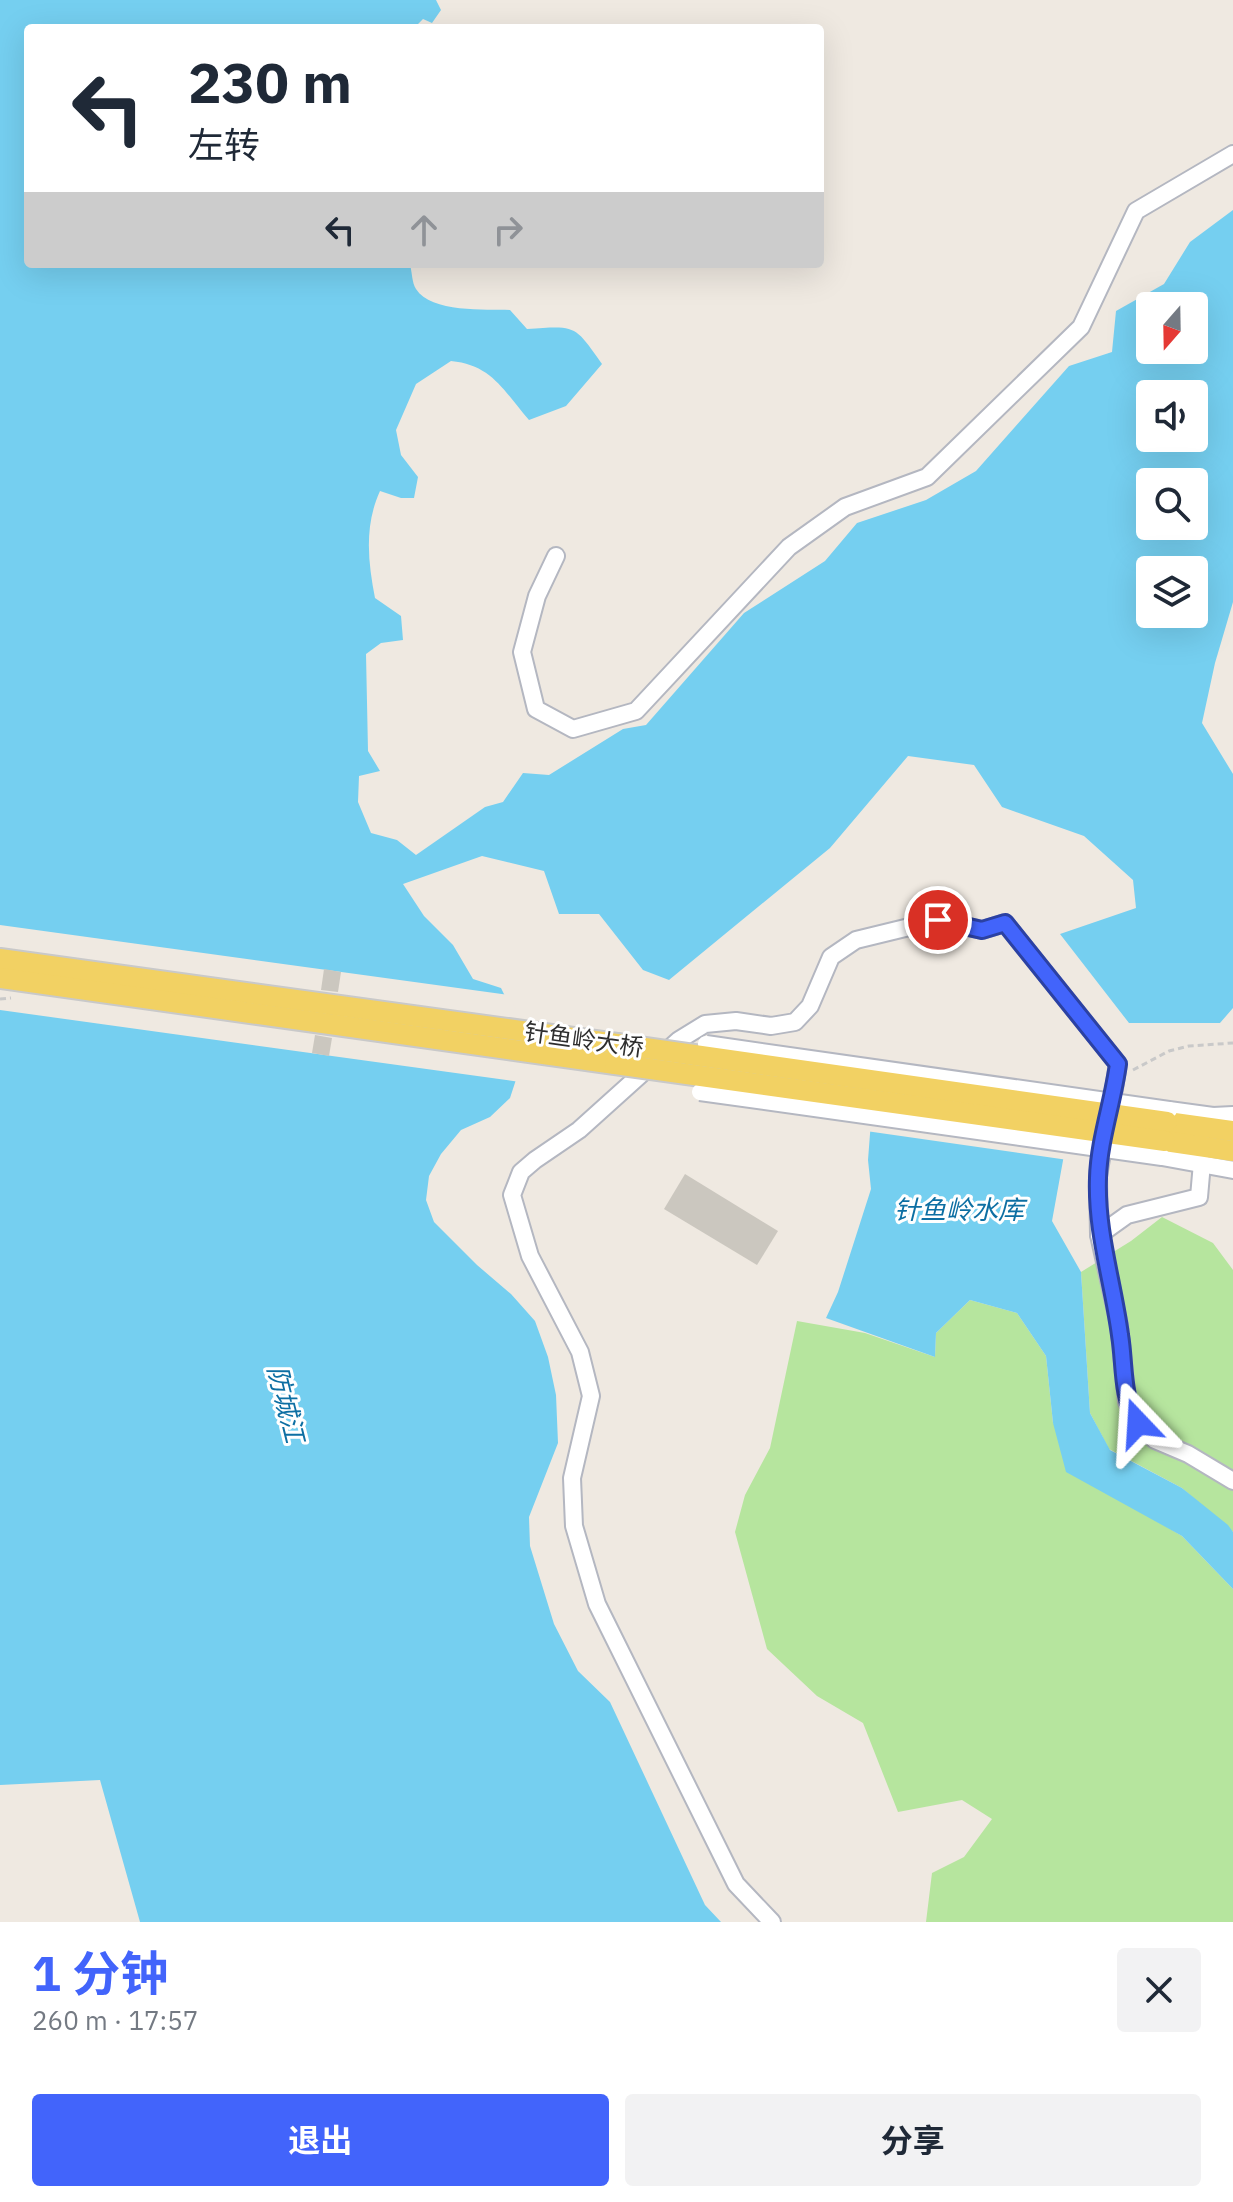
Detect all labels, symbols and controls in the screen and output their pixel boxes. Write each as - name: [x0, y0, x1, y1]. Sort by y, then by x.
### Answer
- text: 230 m: [188, 46, 352, 118]
- icon: left: [56, 56, 160, 160]
- text: 左转: [188, 121, 260, 168]
- icon: left: [318, 208, 362, 252]
- icon: ahead: [402, 208, 446, 252]
- icon: right: [486, 208, 530, 252]
- north arrow: [1136, 292, 1208, 364]
- map controls: [1136, 292, 1208, 628]
- button: sound: [1136, 380, 1208, 452]
- button: search: [1136, 468, 1208, 540]
- button: layers: [1136, 556, 1208, 628]
- pin: [904, 886, 972, 954]
- icon: arrive: [916, 898, 960, 942]
- street label: 针鱼岭大桥: [522, 1015, 646, 1063]
- water label: 针鱼岭水库: [894, 1192, 1028, 1226]
- water label: 防城江: [261, 1362, 314, 1449]
- position arrow: [1096, 1381, 1180, 1465]
- text: 1 分钟: [32, 1942, 168, 2004]
- button: close: [1117, 1948, 1201, 2032]
- text: 260 m · 17:57: [32, 2003, 198, 2037]
- button: 退出: [32, 2094, 609, 2186]
- button: 分享: [625, 2094, 1201, 2186]

